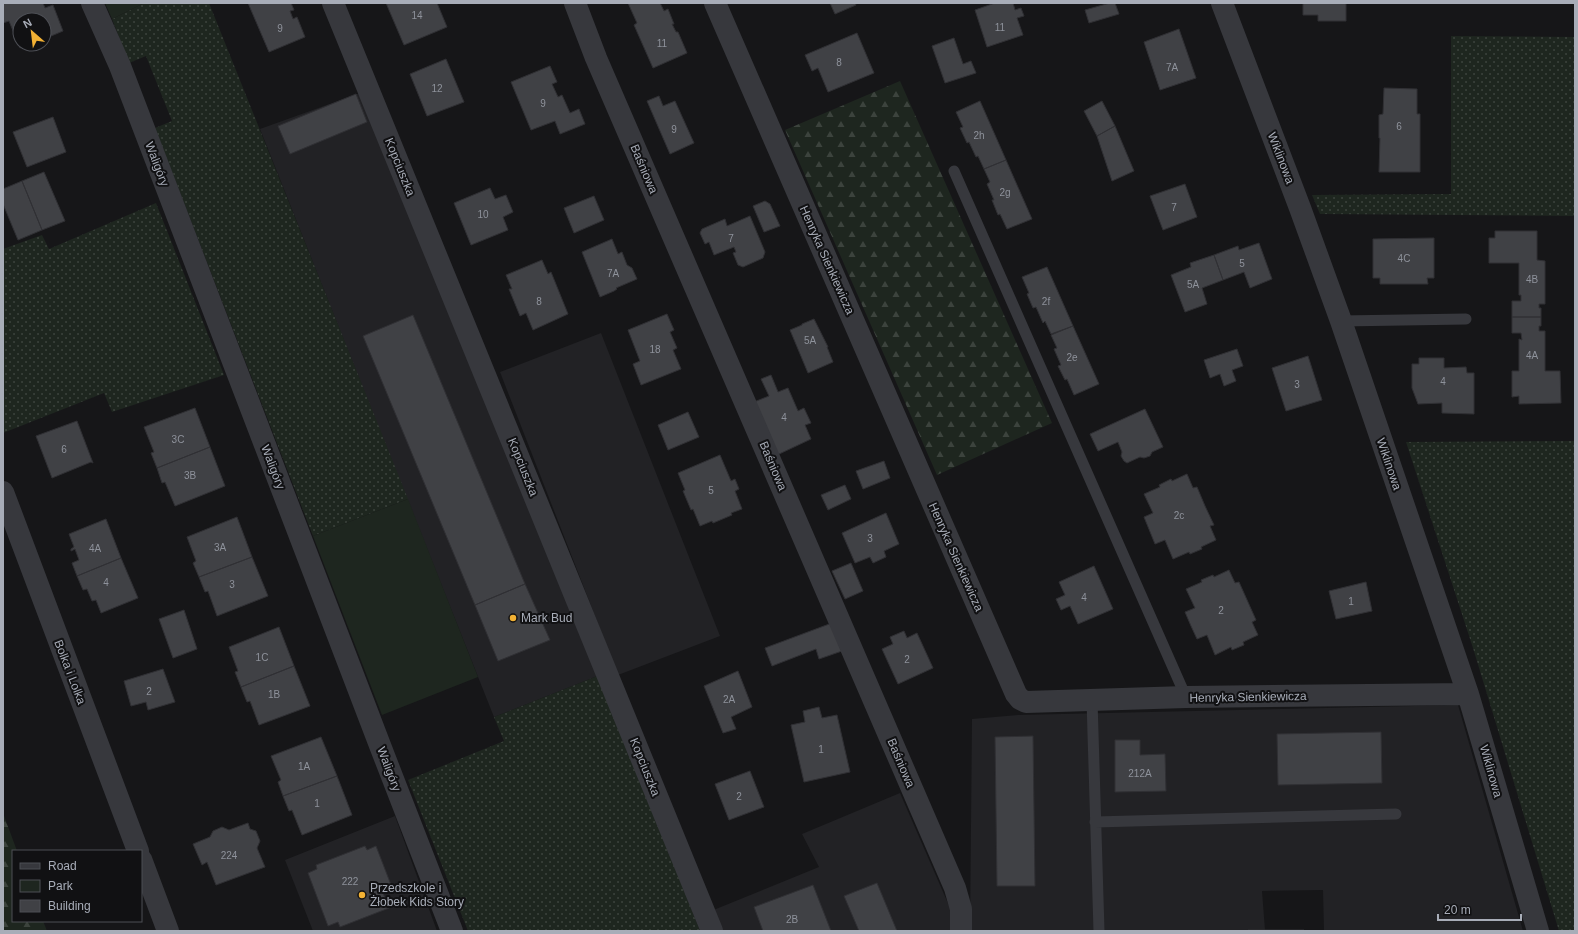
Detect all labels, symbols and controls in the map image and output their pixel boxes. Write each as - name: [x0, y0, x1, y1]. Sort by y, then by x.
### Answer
- house number: 14: [411, 10, 423, 21]
- north arrow: [12, 12, 52, 52]
- text: N: [21, 16, 34, 30]
- house number: 11: [995, 22, 1006, 33]
- house number: 9: [277, 23, 283, 34]
- house number: 11: [657, 38, 668, 49]
- house number: 8: [836, 57, 842, 68]
- house number: 7A: [1166, 62, 1178, 73]
- house number: 12: [431, 83, 443, 94]
- house number: 9: [540, 98, 546, 109]
- house number: 6: [1396, 121, 1402, 132]
- house number: 9: [671, 124, 677, 135]
- house number: 2h: [973, 130, 985, 141]
- street label: Wiklinowa: [1265, 130, 1297, 186]
- street label: Kopciuszka: [382, 136, 418, 198]
- street label: Waligóry: [142, 140, 172, 188]
- street label: Baśniowa: [627, 142, 661, 196]
- house number: 2g: [999, 187, 1011, 198]
- house number: 7: [1171, 202, 1177, 213]
- street label: Henryka Sienkiewicza: [797, 204, 857, 317]
- house number: 10: [477, 209, 489, 220]
- house number: 7: [728, 233, 734, 244]
- house number: 4C: [1398, 253, 1410, 264]
- house number: 5: [1239, 258, 1245, 269]
- house number: 7A: [607, 268, 619, 279]
- house number: 4B: [1526, 274, 1538, 285]
- house number: 5A: [1187, 279, 1199, 290]
- house number: 8: [536, 296, 542, 307]
- house number: 2f: [1042, 296, 1050, 307]
- house number: 5A: [804, 335, 816, 346]
- house number: 18: [649, 344, 661, 355]
- house number: 4A: [1526, 350, 1538, 361]
- house number: 2e: [1066, 352, 1078, 363]
- house number: 4: [1440, 376, 1446, 387]
- house number: 3: [1294, 379, 1300, 390]
- house number: 4: [781, 412, 787, 423]
- house number: 3C: [172, 434, 184, 445]
- street label: Kopciuszka: [505, 436, 541, 498]
- street label: Wiklinowa: [1374, 436, 1405, 492]
- street label: Baśniowa: [756, 439, 790, 493]
- street label: Waligóry: [258, 443, 288, 491]
- house number: 6: [61, 444, 67, 455]
- house number: 3B: [184, 470, 196, 481]
- house number: 5: [708, 485, 714, 496]
- street label: Henryka Sienkiewicza: [926, 501, 986, 614]
- house number: 2c: [1174, 510, 1184, 521]
- house number: 3: [867, 533, 873, 544]
- house number: 3A: [214, 542, 226, 553]
- house number: 4A: [89, 543, 101, 554]
- house number: 4: [103, 577, 109, 588]
- house number: 3: [229, 579, 235, 590]
- house number: 4: [1081, 592, 1087, 603]
- house number: 1: [1348, 596, 1354, 607]
- house number: 2: [1218, 605, 1224, 616]
- place label: Mark Bud: [521, 611, 572, 625]
- marker: Mark Bud: [508, 613, 518, 623]
- street label: Bolka i Lolka: [51, 638, 89, 707]
- house number: 1C: [256, 652, 268, 663]
- house number: 2: [904, 654, 910, 665]
- house number: 2: [146, 686, 152, 697]
- house number: 1B: [268, 689, 280, 700]
- street label: Henryka Sienkiewicza: [1189, 689, 1307, 705]
- house number: 2A: [723, 694, 735, 705]
- street label: Kopciuszka: [627, 736, 663, 798]
- street label: Baśniowa: [884, 736, 918, 790]
- street label: Wiklinowa: [1477, 743, 1505, 799]
- house number: 1: [818, 744, 824, 755]
- street label: Waligóry: [374, 745, 404, 793]
- house number: 1A: [298, 761, 310, 772]
- house number: 212A: [1128, 768, 1152, 779]
- house number: 2: [736, 791, 742, 802]
- house number: 1: [314, 798, 320, 809]
- legend: [12, 850, 142, 922]
- house number: 224: [221, 850, 238, 861]
- text: Road: [48, 859, 77, 873]
- house number: 222: [342, 876, 359, 887]
- text: Park: [48, 879, 74, 893]
- place label: Przedszkole i Żłobek Kids Story: [370, 881, 464, 909]
- marker: Przedszkole i Żłobek Kids Story: [357, 890, 367, 900]
- scale bar: [1438, 896, 1521, 922]
- text: Building: [48, 899, 91, 913]
- text: 20 m: [1444, 903, 1471, 917]
- house number: 2B: [786, 914, 798, 925]

